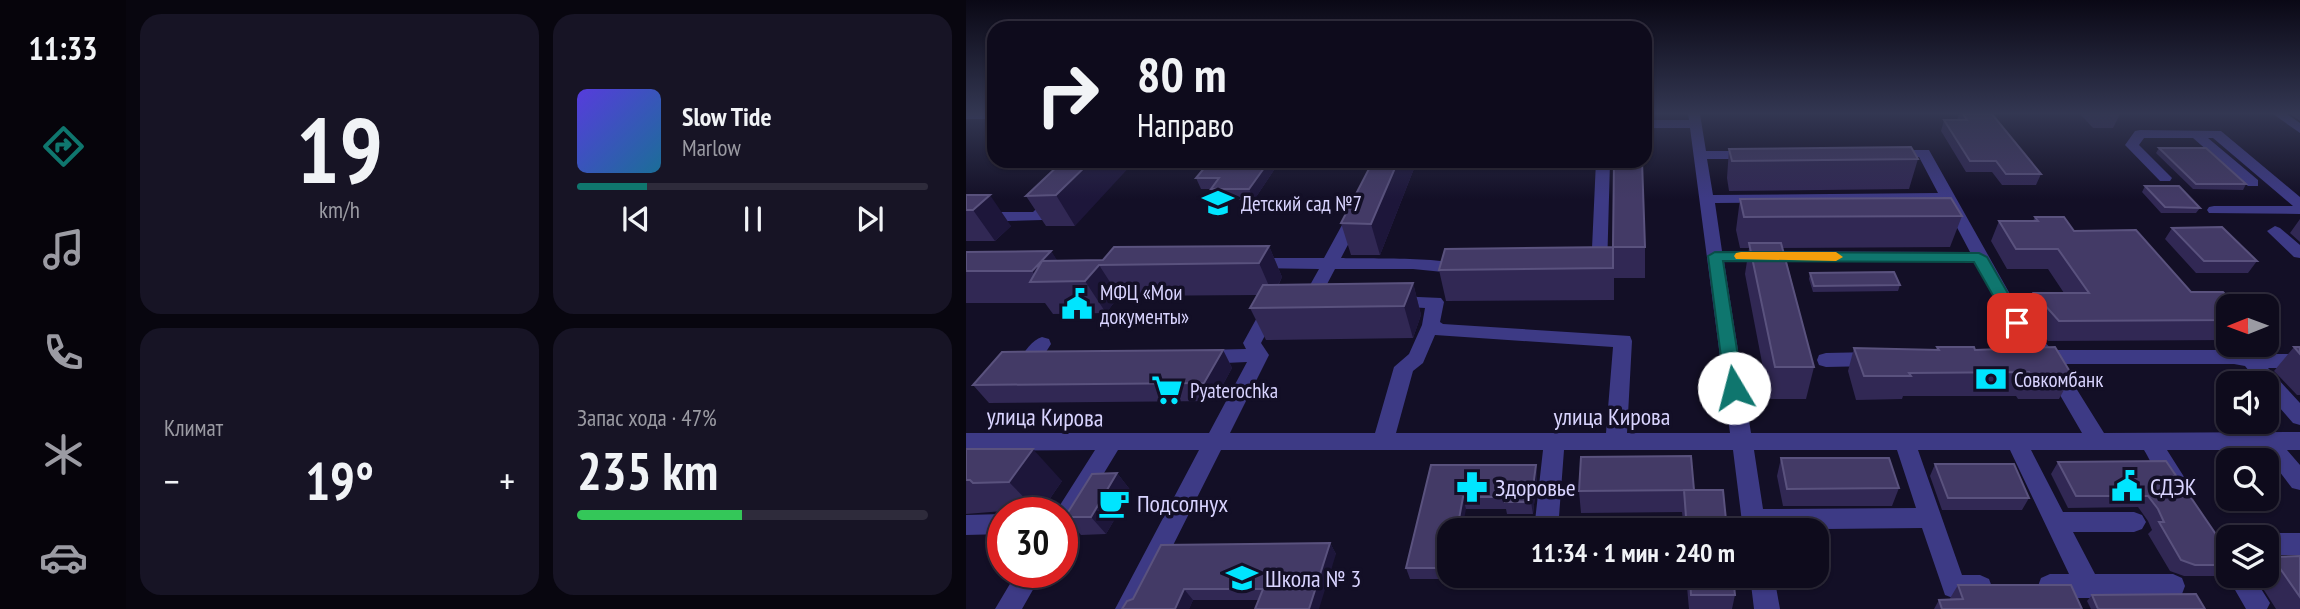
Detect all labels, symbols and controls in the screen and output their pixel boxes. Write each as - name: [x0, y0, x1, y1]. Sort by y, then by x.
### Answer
- text: 11:33: [28, 27, 98, 69]
- text: 80 m: [1137, 42, 1226, 106]
- icon: right: [1022, 49, 1113, 140]
- text: 19: [296, 90, 383, 208]
- text: Slow Tide: [682, 100, 772, 133]
- text: Направо: [1137, 104, 1234, 146]
- icon: directions: [39, 122, 88, 171]
- text: Marlow: [682, 133, 741, 162]
- school or university icon: Детский сад №7: [1201, 186, 1235, 220]
- place label: Детский сад №7: [1241, 190, 1362, 217]
- text: km/h: [319, 195, 360, 224]
- icon: previous: [617, 200, 655, 238]
- icon: pause: [734, 200, 772, 238]
- icon: next: [851, 200, 889, 238]
- icon: music: [39, 225, 88, 274]
- place label: МФЦ «Мои документы»: [1100, 279, 1189, 330]
- public building icon: МФЦ «Мои документы»: [1060, 287, 1094, 321]
- pin: [1987, 293, 2047, 353]
- north arrow: [2216, 294, 2278, 357]
- map controls: [2216, 294, 2279, 588]
- icon: arrive: [1998, 304, 2036, 342]
- icon: phone: [39, 328, 88, 377]
- position arrow: [1697, 351, 1771, 425]
- bank icon: Совкомбанк: [1974, 362, 2008, 396]
- place label: Совкомбанк: [2014, 366, 2103, 393]
- button: sound: [2216, 371, 2279, 434]
- supermarket icon: Pyaterochka: [1150, 373, 1184, 407]
- place label: Pyaterochka: [1190, 377, 1278, 404]
- street label: улица Кирова: [986, 400, 1104, 434]
- street label: улица Кирова: [1554, 401, 1670, 432]
- text: Запас хода · 47%: [577, 403, 717, 432]
- text: Климат: [164, 413, 223, 442]
- icon: climate: [39, 430, 88, 479]
- text: 235 km: [577, 437, 718, 504]
- text: 19°: [305, 447, 374, 514]
- button: search: [2216, 448, 2279, 511]
- text: −: [164, 456, 180, 505]
- text: +: [499, 456, 515, 505]
- public building icon: СДЭК: [2110, 469, 2144, 503]
- pharmacy icon: Здоровье: [1455, 470, 1489, 504]
- place label: СДЭК: [2150, 471, 2197, 502]
- place label: Здоровье: [1495, 472, 1576, 503]
- cafe icon: Подсолнух: [1097, 486, 1131, 520]
- place label: Подсолнух: [1137, 488, 1228, 519]
- speed limit sign: 30: [987, 497, 1078, 588]
- button: layers: [2216, 525, 2279, 588]
- icon: car: [39, 533, 88, 582]
- text: 11:34 · 1 мин · 240 m: [1531, 536, 1735, 569]
- school or university icon: Школа № 3: [1225, 561, 1259, 595]
- place label: Школа № 3: [1265, 563, 1361, 594]

